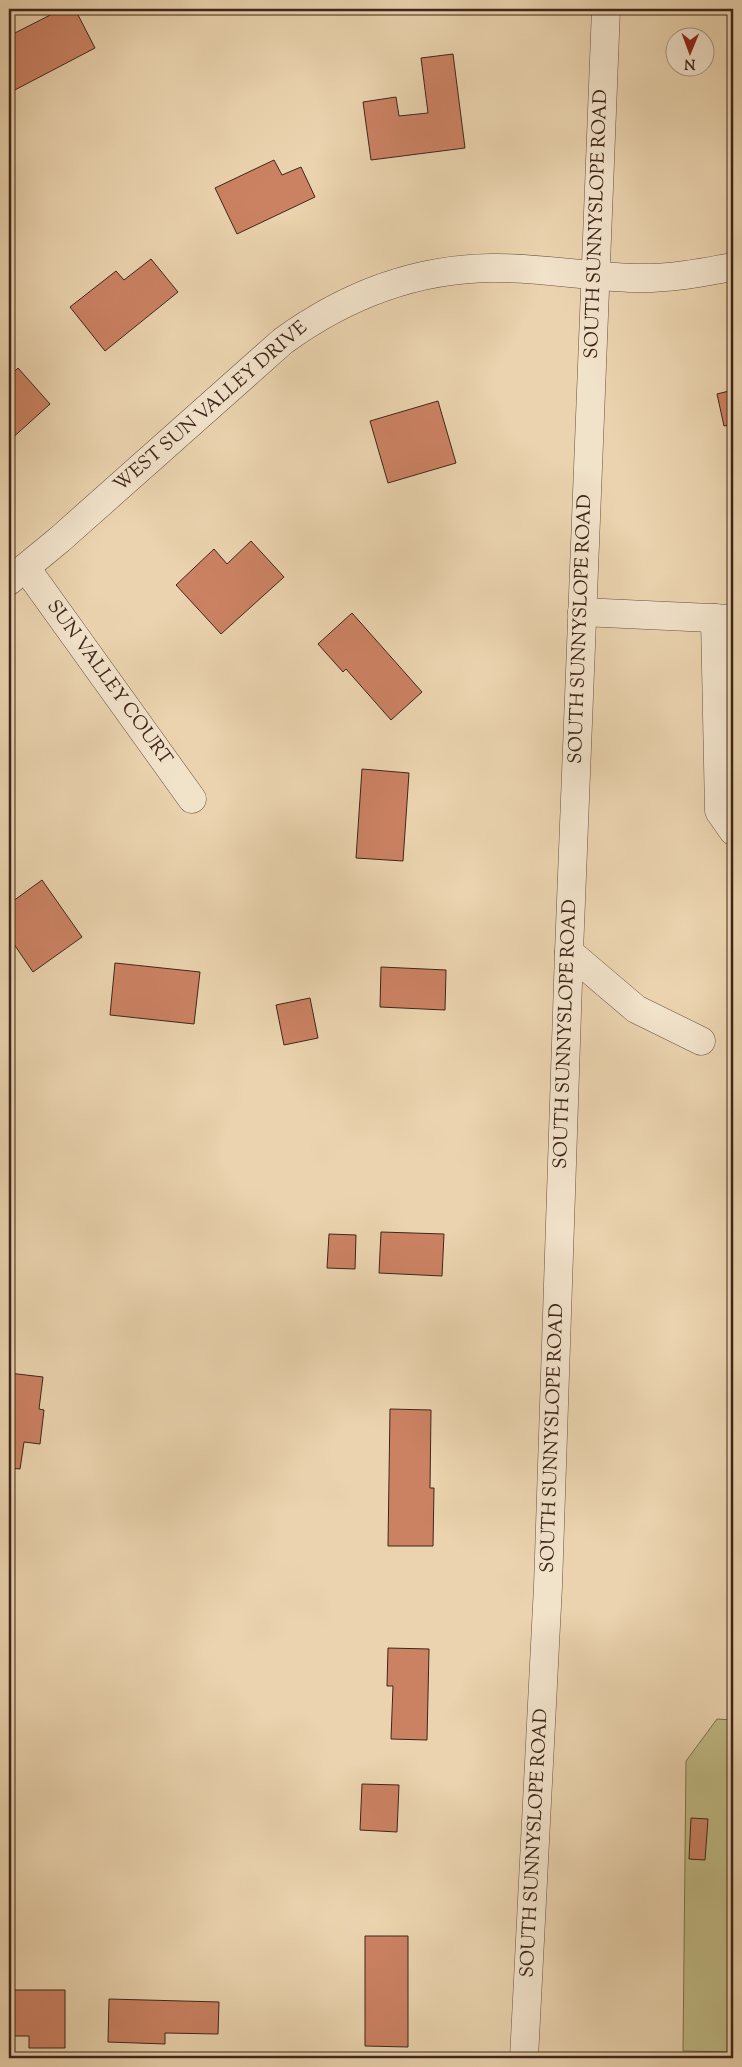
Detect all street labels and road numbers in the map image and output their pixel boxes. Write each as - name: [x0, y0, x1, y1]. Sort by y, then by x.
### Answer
- street label: SOUTH SUNNYSLOPE ROAD: [579, 89, 615, 359]
- street label: WEST SUN VALLEY DRIVE: [108, 315, 314, 499]
- street label: SOUTH SUNNYSLOPE ROAD: [563, 494, 599, 764]
- street label: SUN VALLEY COURT: [40, 595, 178, 771]
- street label: SOUTH SUNNYSLOPE ROAD: [548, 899, 584, 1169]
- street label: SOUTH SUNNYSLOPE ROAD: [535, 1303, 571, 1573]
- street label: SOUTH SUNNYSLOPE ROAD: [514, 1708, 556, 1978]

